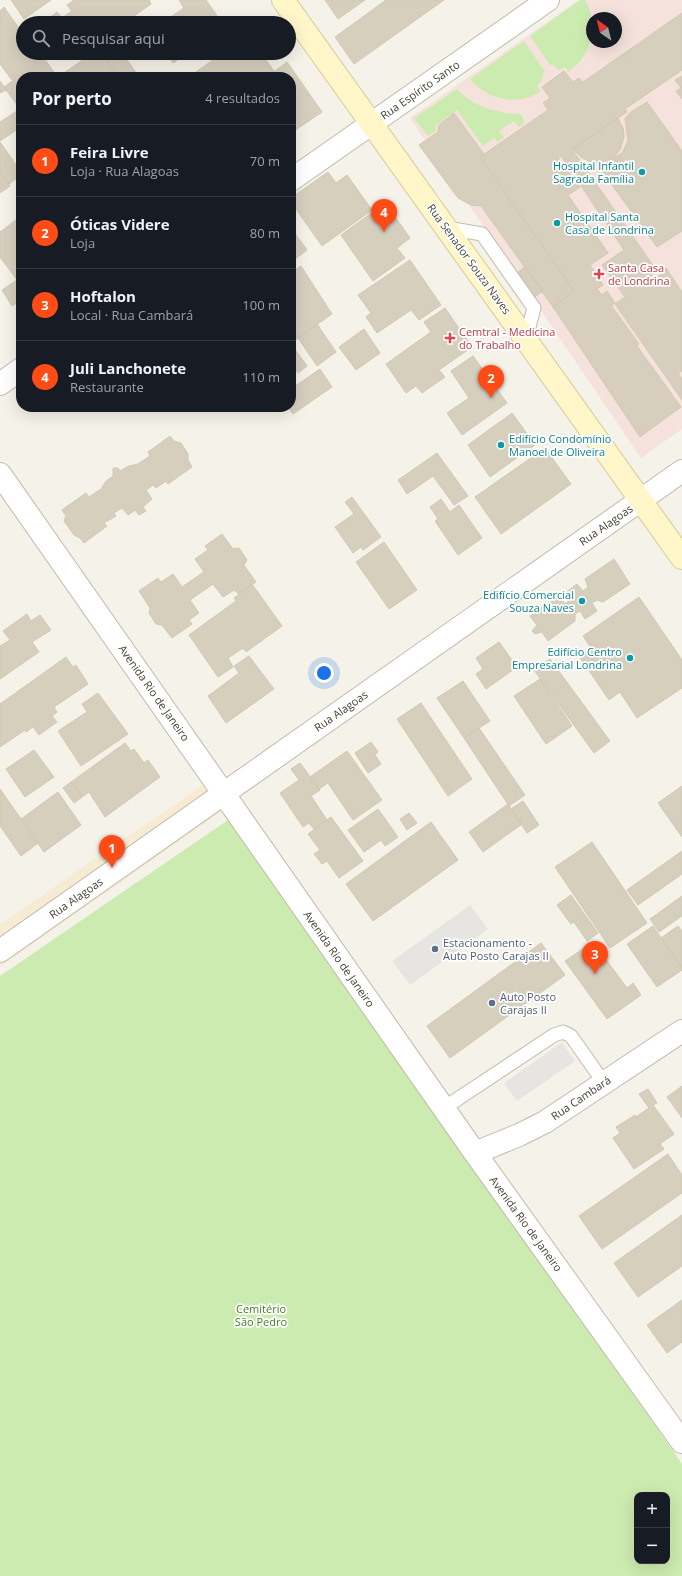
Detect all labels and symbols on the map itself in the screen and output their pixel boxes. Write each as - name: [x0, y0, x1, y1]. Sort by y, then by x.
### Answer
- north arrow: [586, 12, 622, 48]
- street label: Rua Espírito Santo: [377, 56, 463, 123]
- place label: Hospital Infantil Sagrada Família: [553, 158, 634, 186]
- marker: Hospital Infantil Sagrada Família: [637, 167, 647, 177]
- pin: 4: [371, 199, 397, 232]
- street label: Rua Senador Souza Naves: [424, 200, 515, 317]
- place label: Hospital Santa Casa de Londrina: [565, 209, 654, 237]
- marker: Hospital Santa Casa de Londrina: [552, 218, 562, 228]
- place label: Santa Casa de Londrina: [608, 260, 670, 288]
- marker: Santa Casa de Londrina: [593, 268, 605, 280]
- place label: Cemtral - Medicina do Trabalho: [459, 324, 555, 352]
- marker: Cemtral - Medicina do Trabalho: [444, 332, 456, 344]
- pin: 2: [478, 365, 504, 398]
- place label: Edifício Condomínio Manoel de Oliveira: [509, 431, 612, 459]
- marker: Edifício Condomínio Manoel de Oliveira: [496, 440, 506, 450]
- street label: Rua Alagoas: [576, 501, 636, 549]
- place label: Edifício Comercial Souza Naves: [483, 587, 574, 615]
- marker: Edifício Comercial Souza Naves: [577, 596, 587, 606]
- street label: Avenida Rio de Janeiro: [115, 641, 194, 744]
- place label: Edifício Centro Empresarial Londrina: [512, 644, 622, 672]
- marker: Edifício Centro Empresarial Londrina: [625, 653, 635, 663]
- your location: [314, 663, 334, 683]
- street label: Rua Alagoas: [311, 687, 371, 735]
- pin: 1: [99, 835, 125, 868]
- street label: Rua Alagoas: [46, 874, 106, 922]
- street label: Avenida Rio de Janeiro: [300, 907, 379, 1010]
- place label: Estacionamento - Auto Posto Carajas II: [443, 935, 549, 963]
- pin: 3: [582, 941, 608, 974]
- marker: Estacionamento - Auto Posto Carajas II: [430, 944, 440, 954]
- place label: Auto Posto Carajas II: [500, 989, 556, 1017]
- marker: Auto Posto Carajas II: [487, 998, 497, 1008]
- street label: Rua Cambará: [548, 1072, 614, 1123]
- street label: Avenida Rio de Janeiro: [487, 1173, 566, 1275]
- park label: Cemitério São Pedro: [235, 1301, 288, 1329]

